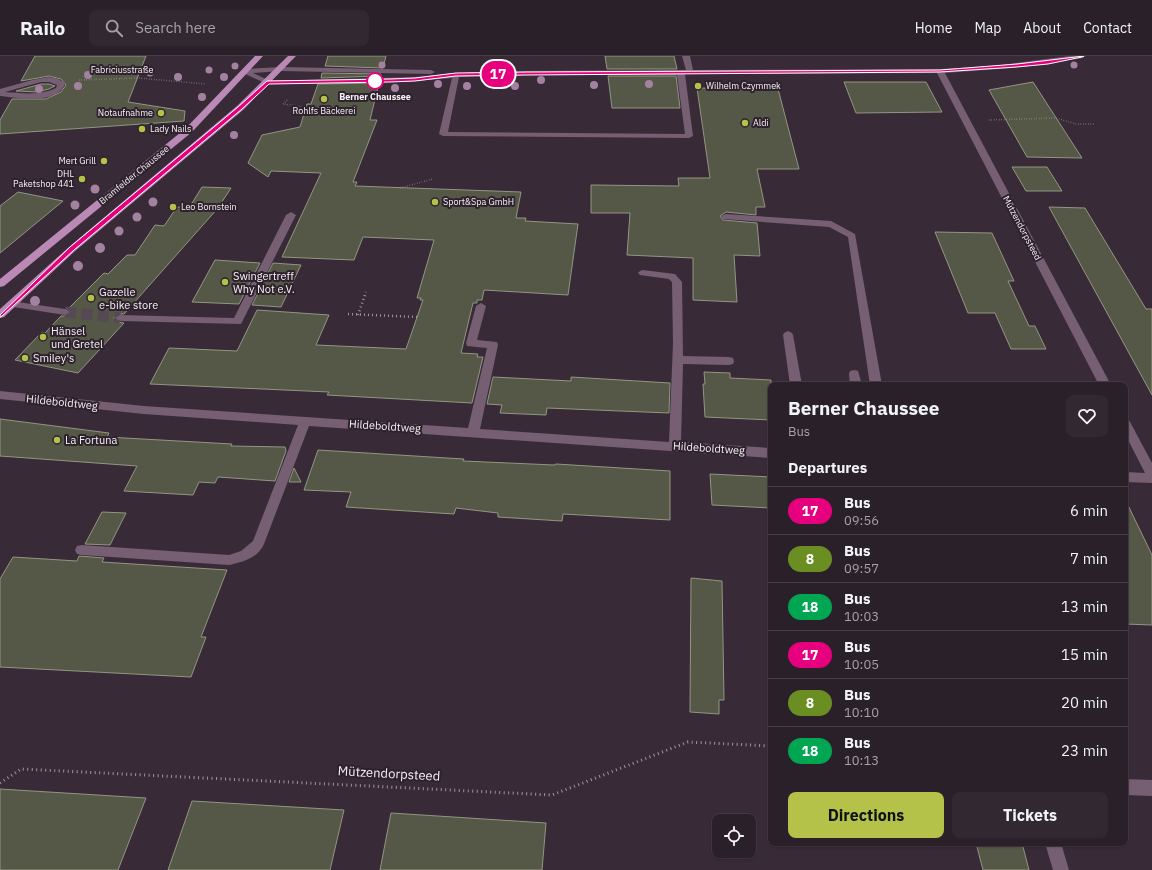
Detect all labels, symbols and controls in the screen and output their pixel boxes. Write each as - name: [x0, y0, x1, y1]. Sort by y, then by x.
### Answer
- search box: [89, 10, 369, 46]
- text: Railo: [20, 16, 65, 40]
- icon: search: [103, 17, 125, 39]
- text: Search here: [135, 18, 216, 37]
- text: Home: [915, 19, 952, 37]
- text: Map: [974, 19, 1001, 37]
- text: About: [1023, 19, 1061, 37]
- text: Contact: [1083, 19, 1132, 37]
- line badge: 17: [480, 61, 516, 87]
- street label: Fabriciusstraße: [91, 64, 153, 75]
- text: 17: [490, 65, 506, 83]
- marker: Berner Chaussee: [366, 72, 384, 90]
- place label: Wilhelm Czymmek: [706, 80, 781, 91]
- marker: Wilhelm Czymmek: [693, 81, 703, 91]
- place label: Berner Chaussee: [339, 91, 411, 102]
- marker: Rohlfs Bäckerei: [319, 94, 329, 104]
- place label: Rohlfs Bäckerei: [293, 105, 355, 116]
- place label: Notaufnahme: [98, 107, 153, 118]
- marker: Notaufnahme: [156, 108, 166, 118]
- place label: Aldi: [753, 117, 769, 128]
- marker: Aldi: [740, 118, 750, 128]
- place label: Lady Nails: [150, 123, 191, 134]
- marker: Lady Nails: [137, 124, 147, 134]
- street label: Bramfelder Chaussee: [96, 143, 171, 206]
- place label: Mert Grill: [58, 155, 97, 166]
- marker: Mert Grill: [99, 156, 109, 166]
- place label: DHL Paketshop 441: [13, 168, 74, 189]
- marker: DHL Paketshop 441: [77, 174, 87, 184]
- street label: Mützendorpsteed: [1001, 194, 1044, 262]
- place label: Sport&Spa GmbH: [443, 196, 514, 207]
- marker: Sport&Spa GmbH: [430, 197, 440, 207]
- place label: Leo Bornstein: [181, 201, 237, 212]
- marker: Leo Bornstein: [168, 202, 178, 212]
- place label: Swingertreff Why Not e.V.: [233, 269, 295, 296]
- marker: Swingertreff Why Not e.V.: [220, 277, 230, 287]
- place label: Gazelle e-bike store: [99, 285, 158, 312]
- marker: Gazelle e-bike store: [86, 293, 96, 303]
- place label: Hänsel und Gretel: [51, 324, 103, 351]
- marker: Hänsel und Gretel: [38, 332, 48, 342]
- place label: Smiley's: [33, 351, 74, 365]
- marker: Smiley's: [20, 353, 30, 363]
- street label: Hildeboldtweg: [25, 391, 99, 413]
- button: heart: [1066, 395, 1108, 437]
- text: Berner Chaussee: [788, 396, 939, 420]
- street label: Hildeboldtweg: [349, 417, 422, 436]
- text: Bus: [788, 423, 810, 440]
- place label: La Fortuna: [65, 433, 117, 447]
- marker: La Fortuna: [52, 435, 62, 445]
- street label: Hildeboldtweg: [673, 439, 746, 458]
- text: Departures: [788, 458, 867, 477]
- text: Bus: [844, 493, 871, 512]
- text: 6 min: [1070, 501, 1108, 520]
- text: 17: [802, 502, 818, 520]
- text: 09:56: [844, 512, 879, 529]
- text: Bus: [844, 541, 871, 560]
- text: 7 min: [1070, 549, 1108, 568]
- text: 8: [806, 550, 814, 568]
- text: 09:57: [844, 560, 879, 577]
- text: Bus: [844, 589, 871, 608]
- text: 13 min: [1061, 597, 1108, 616]
- text: 18: [802, 598, 818, 616]
- text: 10:03: [844, 608, 879, 625]
- text: Bus: [844, 637, 871, 656]
- text: 15 min: [1061, 645, 1108, 664]
- text: 17: [802, 646, 818, 664]
- text: 10:05: [844, 656, 879, 673]
- text: Bus: [844, 685, 871, 704]
- text: 20 min: [1061, 693, 1108, 712]
- text: 8: [806, 694, 814, 712]
- text: 10:10: [844, 704, 879, 721]
- text: Bus: [844, 733, 871, 752]
- text: 23 min: [1061, 741, 1108, 760]
- text: 18: [802, 742, 818, 760]
- text: 10:13: [844, 752, 879, 769]
- street label: Mützendorpsteed: [337, 762, 441, 785]
- button: Directions: [788, 792, 944, 838]
- button: Tickets: [952, 792, 1108, 838]
- map controls: [712, 814, 756, 858]
- button: locate: [712, 814, 756, 858]

